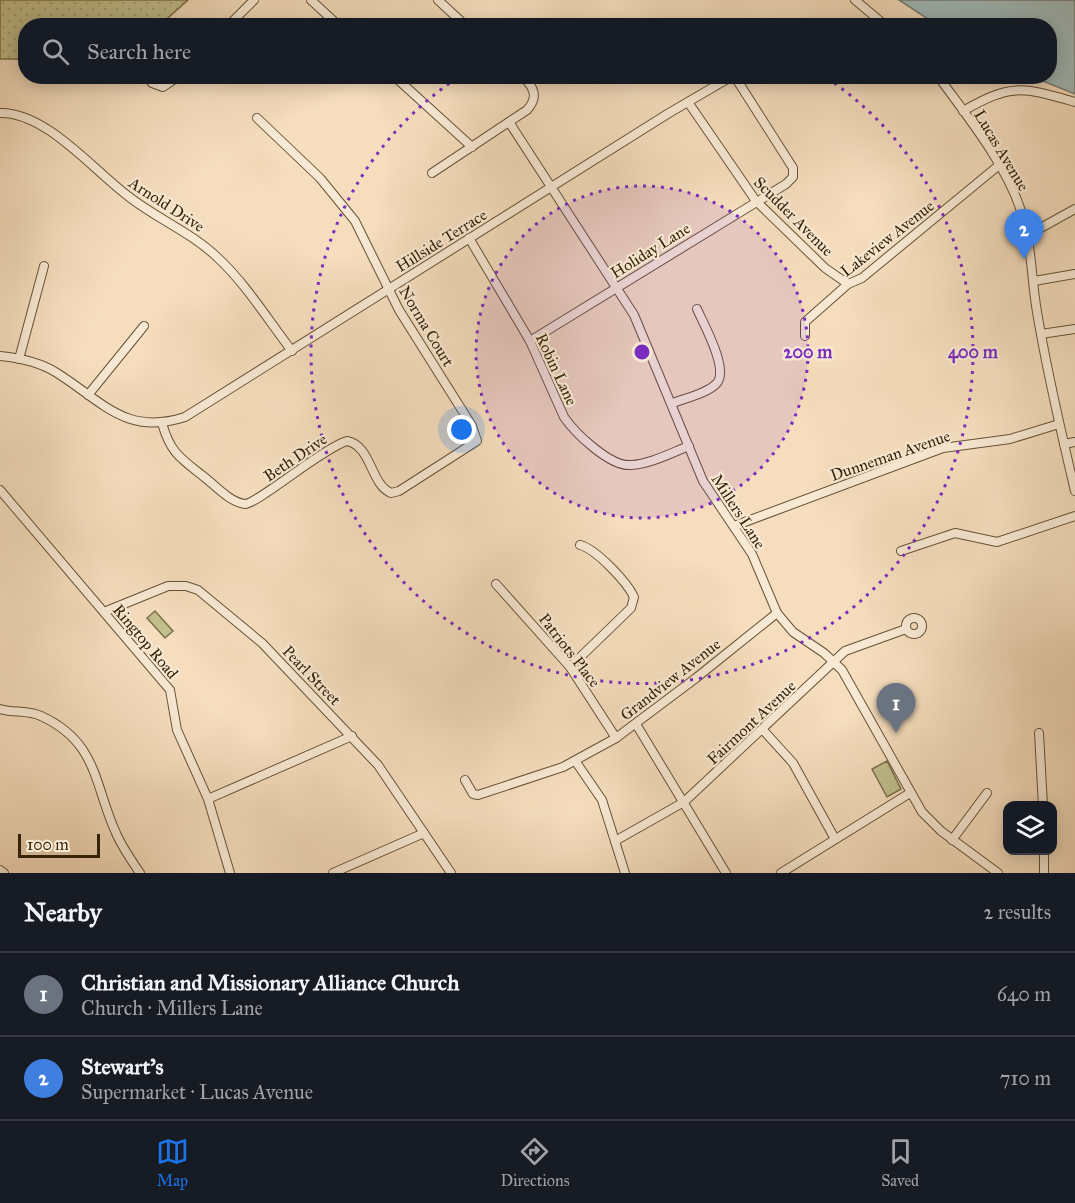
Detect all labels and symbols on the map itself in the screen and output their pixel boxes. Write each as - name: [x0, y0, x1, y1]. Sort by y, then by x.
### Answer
- street label: Lucas Avenue: [970, 106, 1033, 195]
- street label: Arnold Drive: [125, 172, 208, 236]
- street label: Scudder Avenue: [750, 173, 838, 260]
- street label: Lakeview Avenue: [837, 196, 938, 281]
- street label: Hillside Terrace: [392, 205, 491, 276]
- pin: 2: [1004, 210, 1044, 259]
- street label: Holiday Lane: [607, 218, 694, 282]
- street label: Norma Court: [395, 283, 458, 370]
- street label: Robin Lane: [532, 330, 582, 409]
- text: 200 m: [784, 341, 833, 363]
- text: 400 m: [948, 341, 999, 364]
- centre of rings: [632, 342, 652, 362]
- your location: [447, 415, 476, 444]
- street label: Dunneman Avenue: [828, 426, 953, 485]
- street label: Beth Drive: [260, 429, 331, 485]
- street label: Millers Lane: [707, 470, 770, 553]
- street label: Ringtop Road: [108, 600, 182, 683]
- street label: Patriots Place: [535, 610, 605, 691]
- street label: Grandview Avenue: [616, 634, 724, 724]
- street label: Pearl Street: [279, 642, 345, 709]
- street label: Fairmont Avenue: [703, 676, 800, 768]
- pin: 1: [876, 684, 916, 733]
- scale bar: [18, 831, 100, 858]

